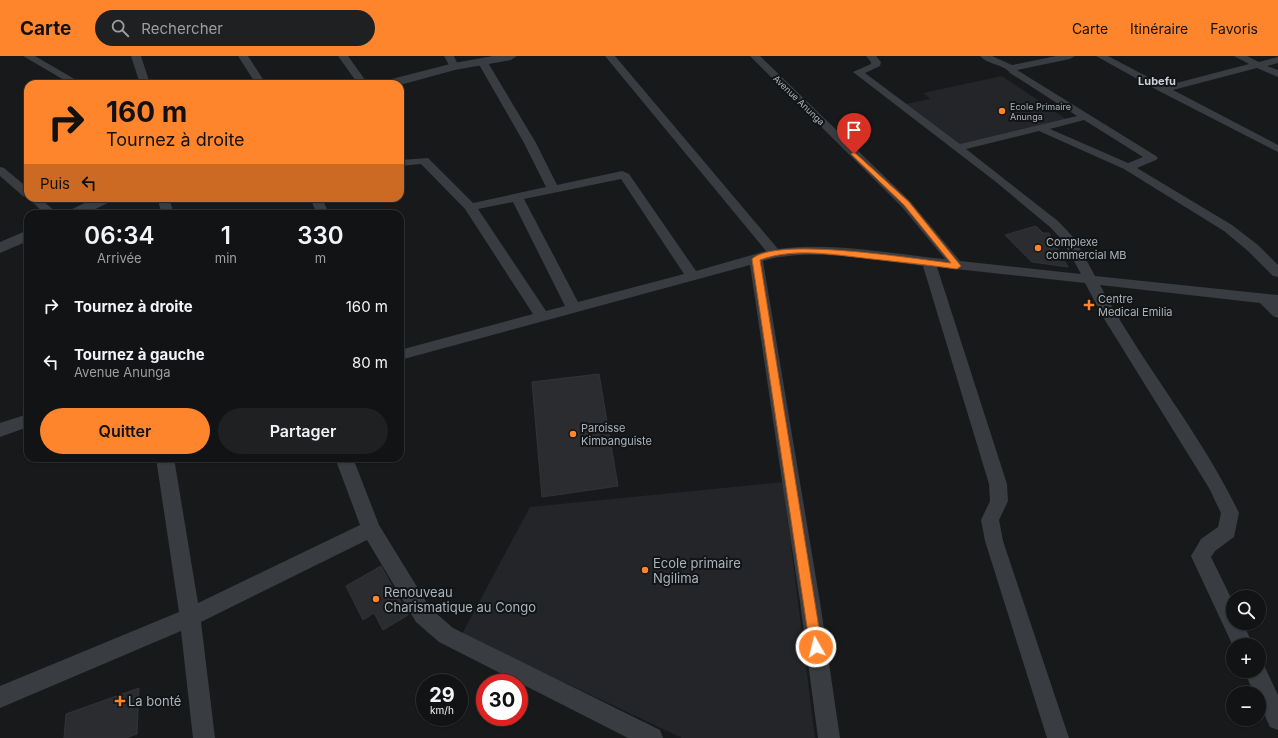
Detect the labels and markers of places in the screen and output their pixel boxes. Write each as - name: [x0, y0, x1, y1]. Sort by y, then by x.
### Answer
- place label: Ecole Primaire Anunga: [1010, 101, 1071, 122]
- marker: Ecole Primaire Anunga: [997, 106, 1007, 116]
- pin: [837, 113, 871, 154]
- place label: Complexe commercial MB: [1046, 235, 1127, 262]
- marker: Complexe commercial MB: [1033, 243, 1043, 253]
- place label: Centre Medical Emilia: [1098, 292, 1173, 319]
- marker: Centre Medical Emilia: [1083, 299, 1095, 311]
- place label: Paroisse Kimbanguiste: [581, 421, 652, 448]
- marker: Paroisse Kimbanguiste: [568, 429, 578, 439]
- place label: Ecole primaire Ngilima: [653, 555, 741, 586]
- marker: Ecole primaire Ngilima: [640, 565, 650, 575]
- place label: Renouveau Charismatique au Congo: [384, 584, 536, 615]
- marker: Renouveau Charismatique au Congo: [371, 594, 381, 604]
- place label: La bonté: [128, 693, 181, 709]
- marker: La bonté: [115, 696, 125, 706]

